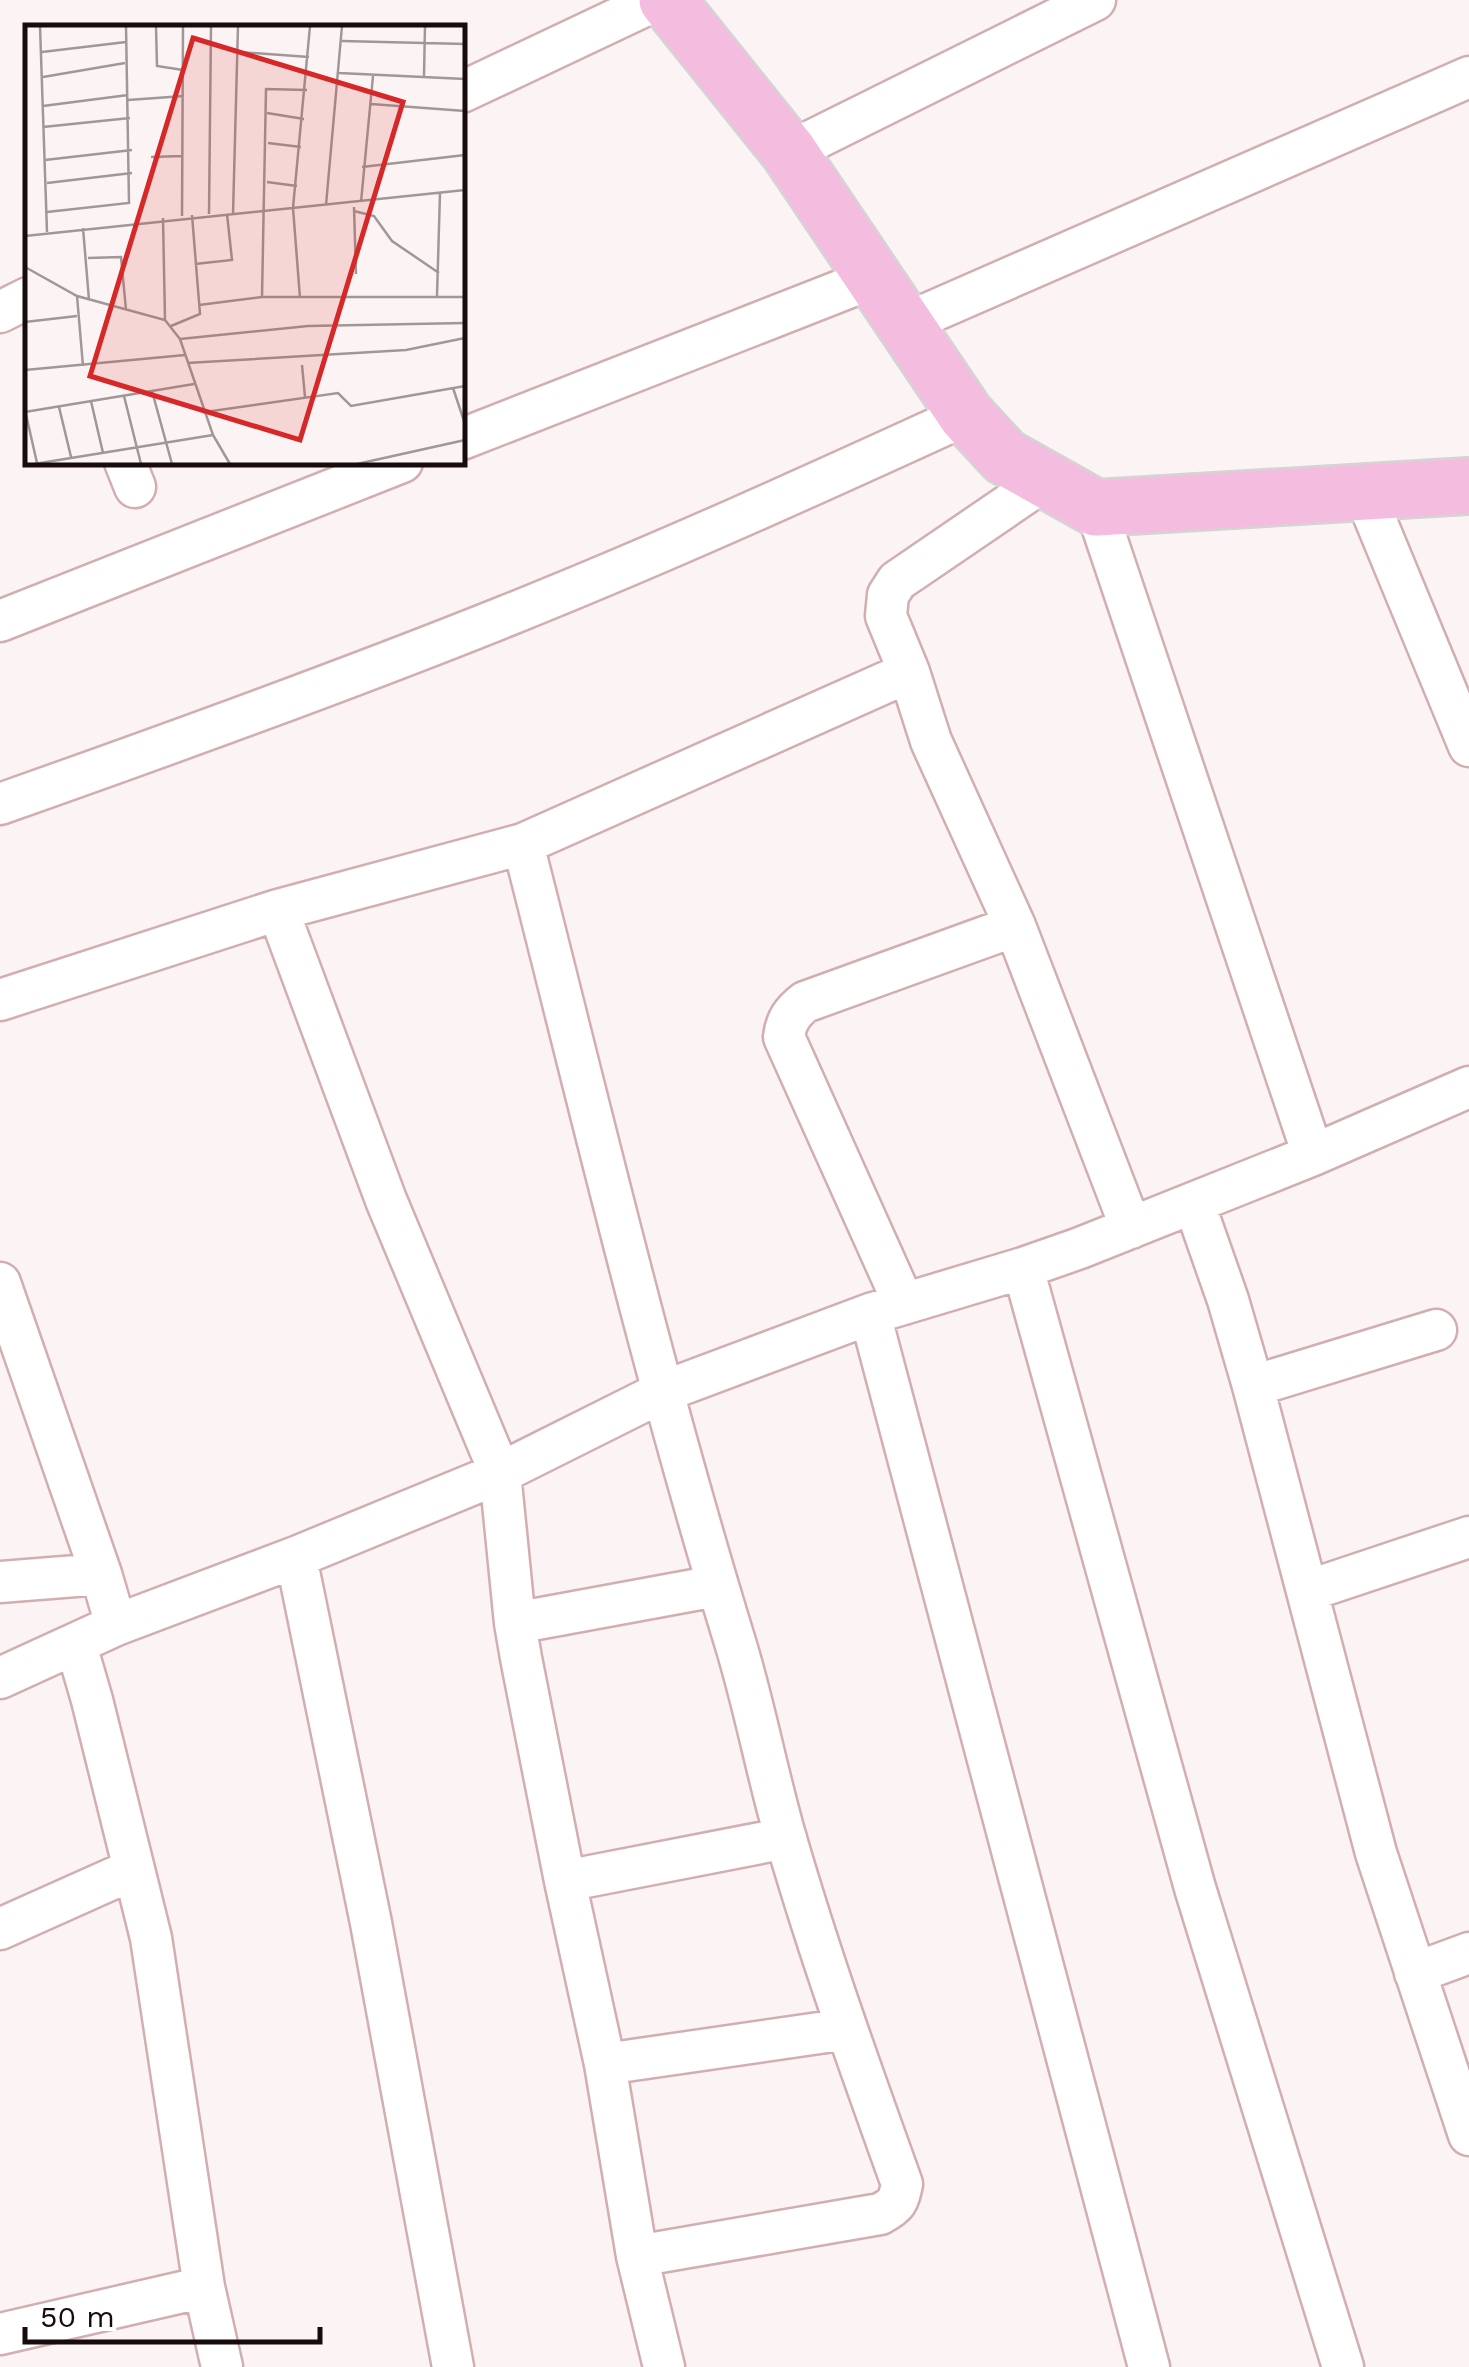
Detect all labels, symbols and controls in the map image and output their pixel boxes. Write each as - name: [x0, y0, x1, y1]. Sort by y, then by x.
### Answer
- inset map: [25, 25, 465, 465]
- scale bar: [25, 2282, 320, 2344]
- text: 50 m: [40, 2299, 115, 2334]

